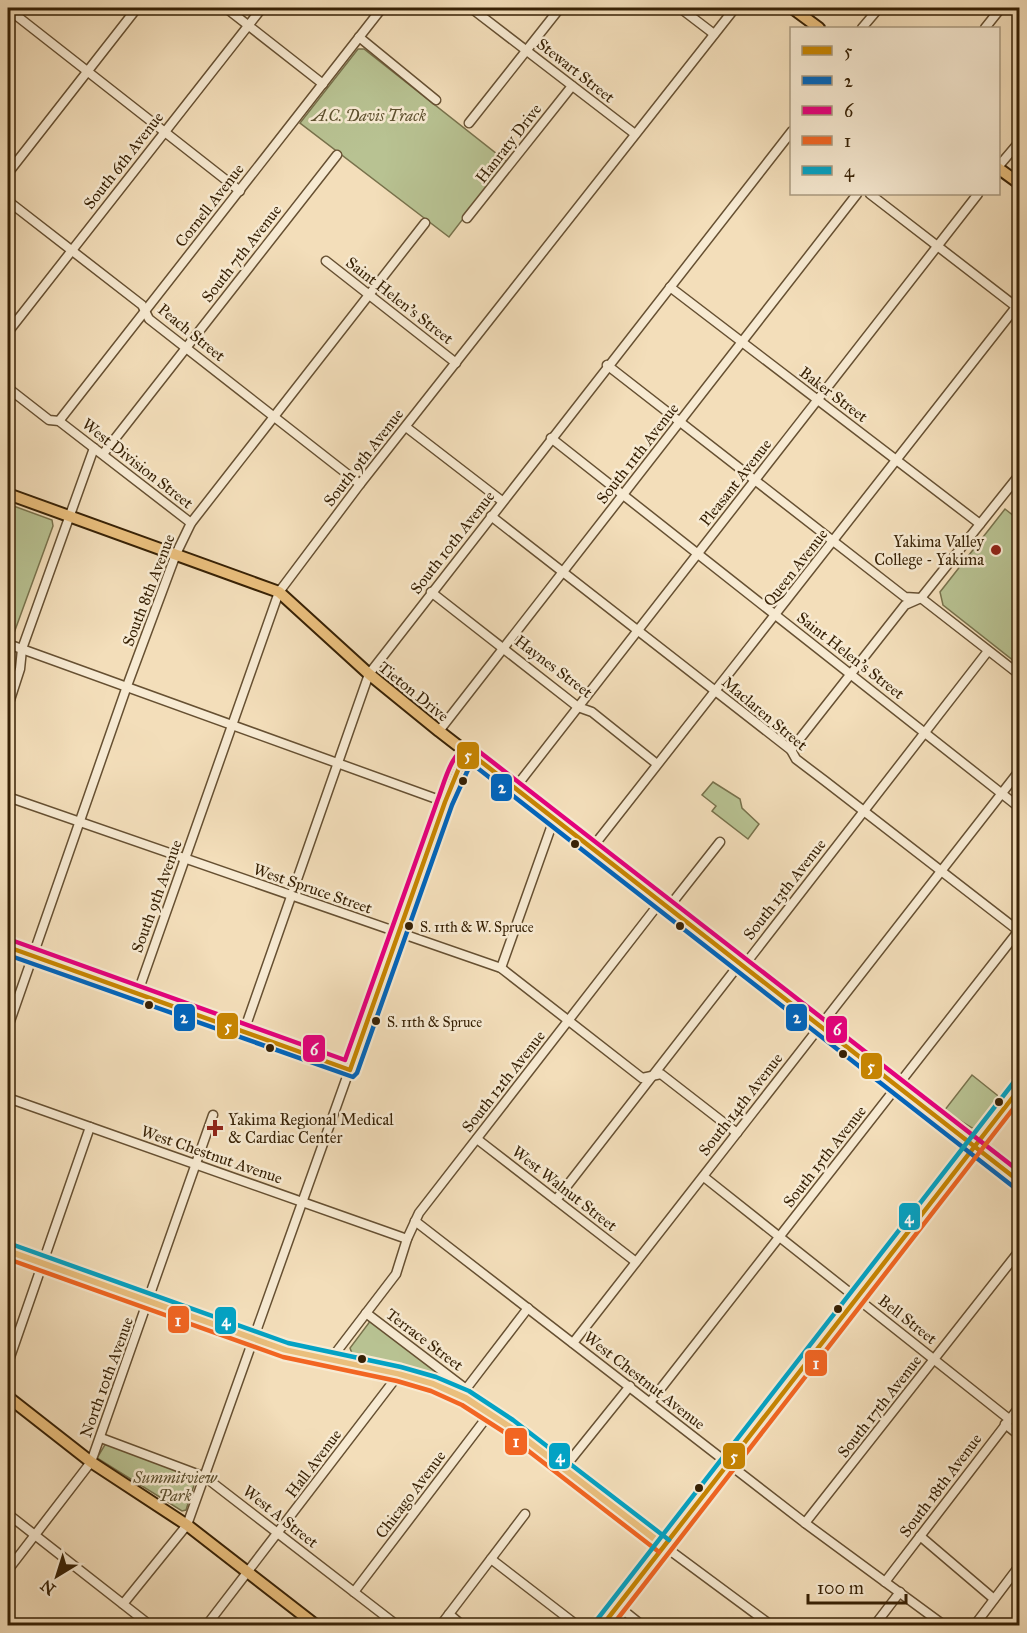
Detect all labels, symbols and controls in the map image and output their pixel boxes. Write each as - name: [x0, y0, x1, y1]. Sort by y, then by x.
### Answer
- legend: [790, 27, 1000, 195]
- street label: Stewart Street: [533, 34, 619, 107]
- text: 5: [844, 40, 853, 62]
- text: 2: [844, 70, 853, 92]
- street label: Hanraty Drive: [471, 100, 546, 187]
- text: 6: [844, 100, 854, 122]
- park label: A.C. Davis Track: [310, 106, 426, 125]
- street label: South 6th Avenue: [80, 108, 167, 213]
- text: 1: [844, 130, 851, 152]
- street label: Cornell Avenue: [171, 160, 248, 251]
- text: 4: [844, 160, 855, 182]
- street label: South 7th Avenue: [197, 201, 286, 306]
- street label: Saint Helen's Street: [342, 253, 457, 348]
- street label: Peach Street: [154, 300, 229, 365]
- street label: Baker Street: [796, 363, 872, 426]
- street label: South 11th Avenue: [592, 399, 683, 507]
- street label: South 9th Avenue: [319, 404, 408, 510]
- street label: West Division Street: [79, 414, 197, 513]
- street label: Pleasant Avenue: [696, 435, 775, 530]
- street label: South 10th Avenue: [406, 487, 499, 598]
- street label: Queen Avenue: [759, 524, 832, 610]
- street label: South 8th Avenue: [118, 531, 179, 649]
- place label: Yakima Valley College - Yakima: [874, 532, 984, 570]
- marker: Yakima Valley College - Yakima: [989, 543, 1003, 557]
- street label: Saint Helen's Street: [793, 608, 908, 703]
- street label: Haynes Street: [511, 631, 597, 702]
- street label: Tieton Drive: [375, 657, 453, 726]
- street label: Maclaren Street: [718, 672, 811, 755]
- line badge: 5: [456, 741, 480, 770]
- text: 5: [464, 746, 472, 765]
- line badge: 2: [490, 773, 513, 802]
- unlabelled marker: [457, 775, 469, 787]
- text: 2: [498, 778, 507, 797]
- street label: South 13th Avenue: [739, 835, 830, 943]
- street label: South 9th Avenue: [127, 837, 186, 955]
- unlabelled marker: [569, 838, 581, 850]
- street label: West Spruce Street: [251, 859, 375, 918]
- place label: S. 11th & W. Spruce: [420, 919, 534, 936]
- marker: S. 11th & W. Spruce: [403, 920, 415, 932]
- unlabelled marker: [674, 920, 686, 932]
- unlabelled marker: [143, 999, 155, 1011]
- line badge: 2: [173, 1003, 196, 1032]
- line badge: 2: [785, 1003, 808, 1032]
- text: 2: [180, 1008, 189, 1027]
- text: 2: [793, 1008, 802, 1027]
- line badge: 5: [216, 1012, 239, 1040]
- place label: S. 11th & Spruce: [387, 1014, 482, 1031]
- marker: S. 11th & Spruce: [370, 1015, 382, 1027]
- line badge: 6: [825, 1015, 848, 1044]
- text: 5: [224, 1017, 232, 1036]
- text: 6: [833, 1020, 842, 1039]
- street label: South 12th Avenue: [458, 1026, 549, 1136]
- line badge: 6: [302, 1034, 326, 1063]
- text: 6: [310, 1040, 319, 1059]
- unlabelled marker: [264, 1042, 276, 1054]
- unlabelled marker: [837, 1048, 849, 1060]
- street label: South 14th Avenue: [694, 1049, 787, 1159]
- line badge: 5: [860, 1052, 883, 1080]
- text: 5: [867, 1057, 875, 1076]
- unlabelled marker: [993, 1096, 1005, 1108]
- street label: South 15th Avenue: [779, 1101, 870, 1211]
- place label: Yakima Regional Medical & Cardiac Center: [228, 1110, 394, 1147]
- marker: Yakima Regional Medical & Cardiac Center: [206, 1119, 224, 1137]
- street label: West Chestnut Avenue: [139, 1121, 285, 1188]
- street label: West Walnut Street: [509, 1142, 621, 1235]
- line badge: 4: [898, 1202, 921, 1231]
- text: 4: [905, 1208, 915, 1228]
- street label: Bell Street: [875, 1291, 941, 1348]
- unlabelled marker: [832, 1303, 844, 1315]
- street label: Terrace Street: [382, 1304, 467, 1375]
- line badge: 1: [167, 1305, 190, 1334]
- line badge: 4: [214, 1306, 237, 1335]
- text: 1: [175, 1311, 182, 1330]
- text: 4: [222, 1311, 232, 1331]
- street label: North 10th Avenue: [76, 1314, 137, 1440]
- street label: West Chestnut Avenue: [580, 1327, 709, 1434]
- line badge: 1: [804, 1349, 828, 1377]
- street label: South 17th Avenue: [833, 1351, 926, 1461]
- unlabelled marker: [356, 1353, 368, 1365]
- text: 1: [813, 1354, 820, 1373]
- street label: Hall Avenue: [282, 1425, 345, 1501]
- line badge: 1: [504, 1427, 528, 1456]
- street label: South 18th Avenue: [895, 1429, 986, 1541]
- text: 1: [513, 1432, 520, 1451]
- line badge: 4: [548, 1442, 571, 1470]
- line badge: 5: [722, 1442, 746, 1470]
- street label: Chicago Avenue: [371, 1446, 451, 1542]
- text: 4: [556, 1447, 566, 1467]
- text: 5: [730, 1447, 738, 1466]
- park label: Summitview Park: [132, 1468, 218, 1505]
- street label: West A Street: [239, 1481, 322, 1552]
- unlabelled marker: [693, 1482, 705, 1494]
- north arrow: [27, 1546, 87, 1606]
- scale bar: [808, 1567, 906, 1605]
- text: N: [37, 1576, 59, 1599]
- text: 100 m: [817, 1577, 864, 1599]

